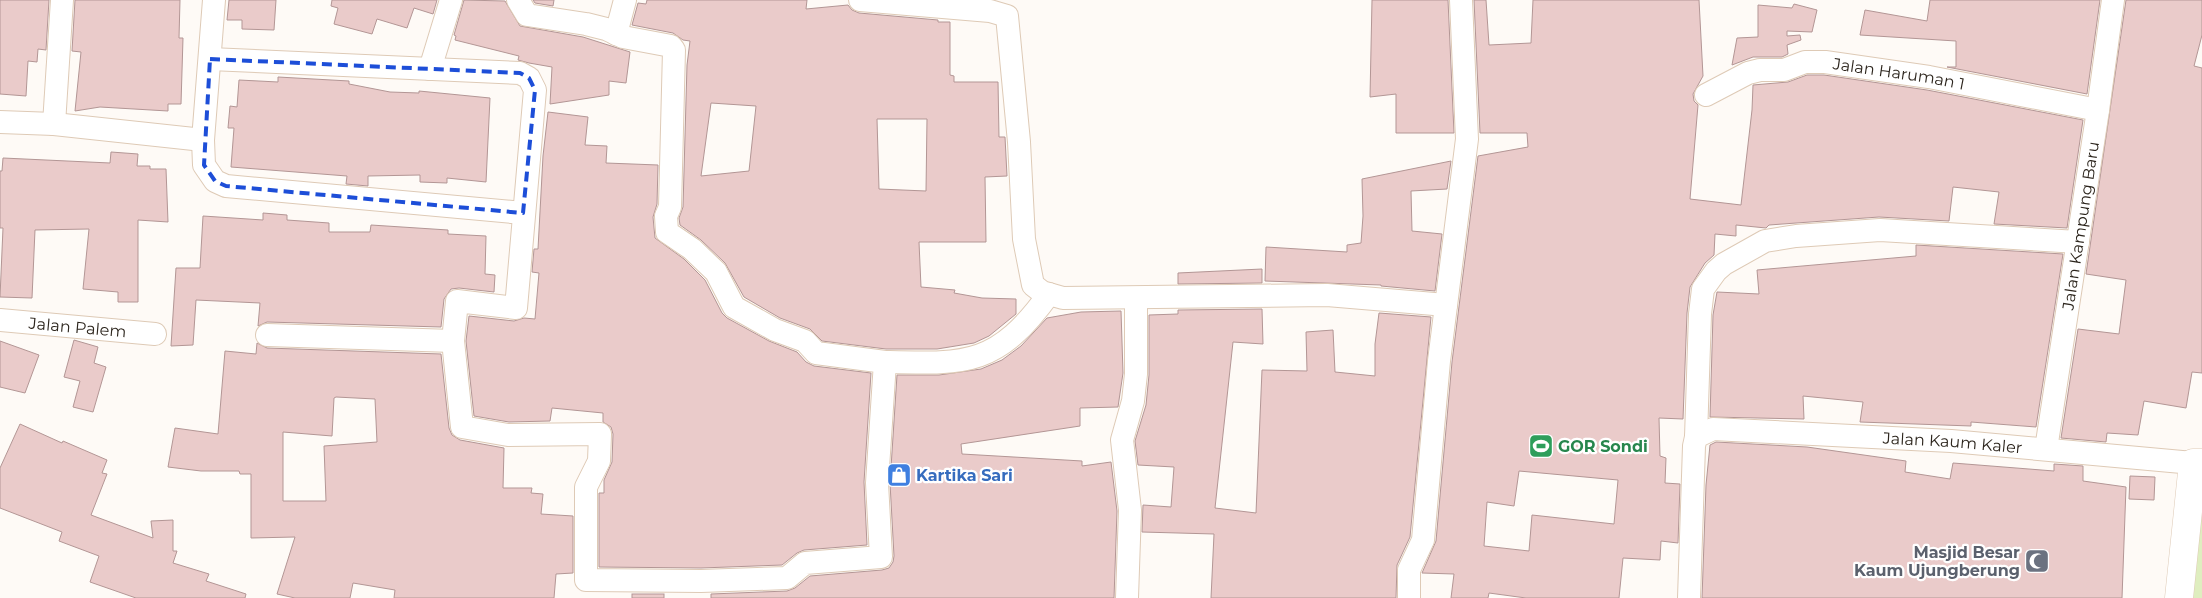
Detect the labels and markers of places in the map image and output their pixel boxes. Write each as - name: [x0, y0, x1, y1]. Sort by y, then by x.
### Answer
- sports icon: GOR Sondi: [1528, 433, 1554, 459]
- place label: GOR Sondi: [1558, 437, 1648, 456]
- shop icon: Kartika Sari: [886, 462, 912, 488]
- place label: Kartika Sari: [916, 466, 1013, 485]
- place label: Masjid Besar Kaum Ujungberung: [1854, 543, 2020, 580]
- mosque icon: Masjid Besar Kaum Ujungberung: [2024, 548, 2050, 574]

